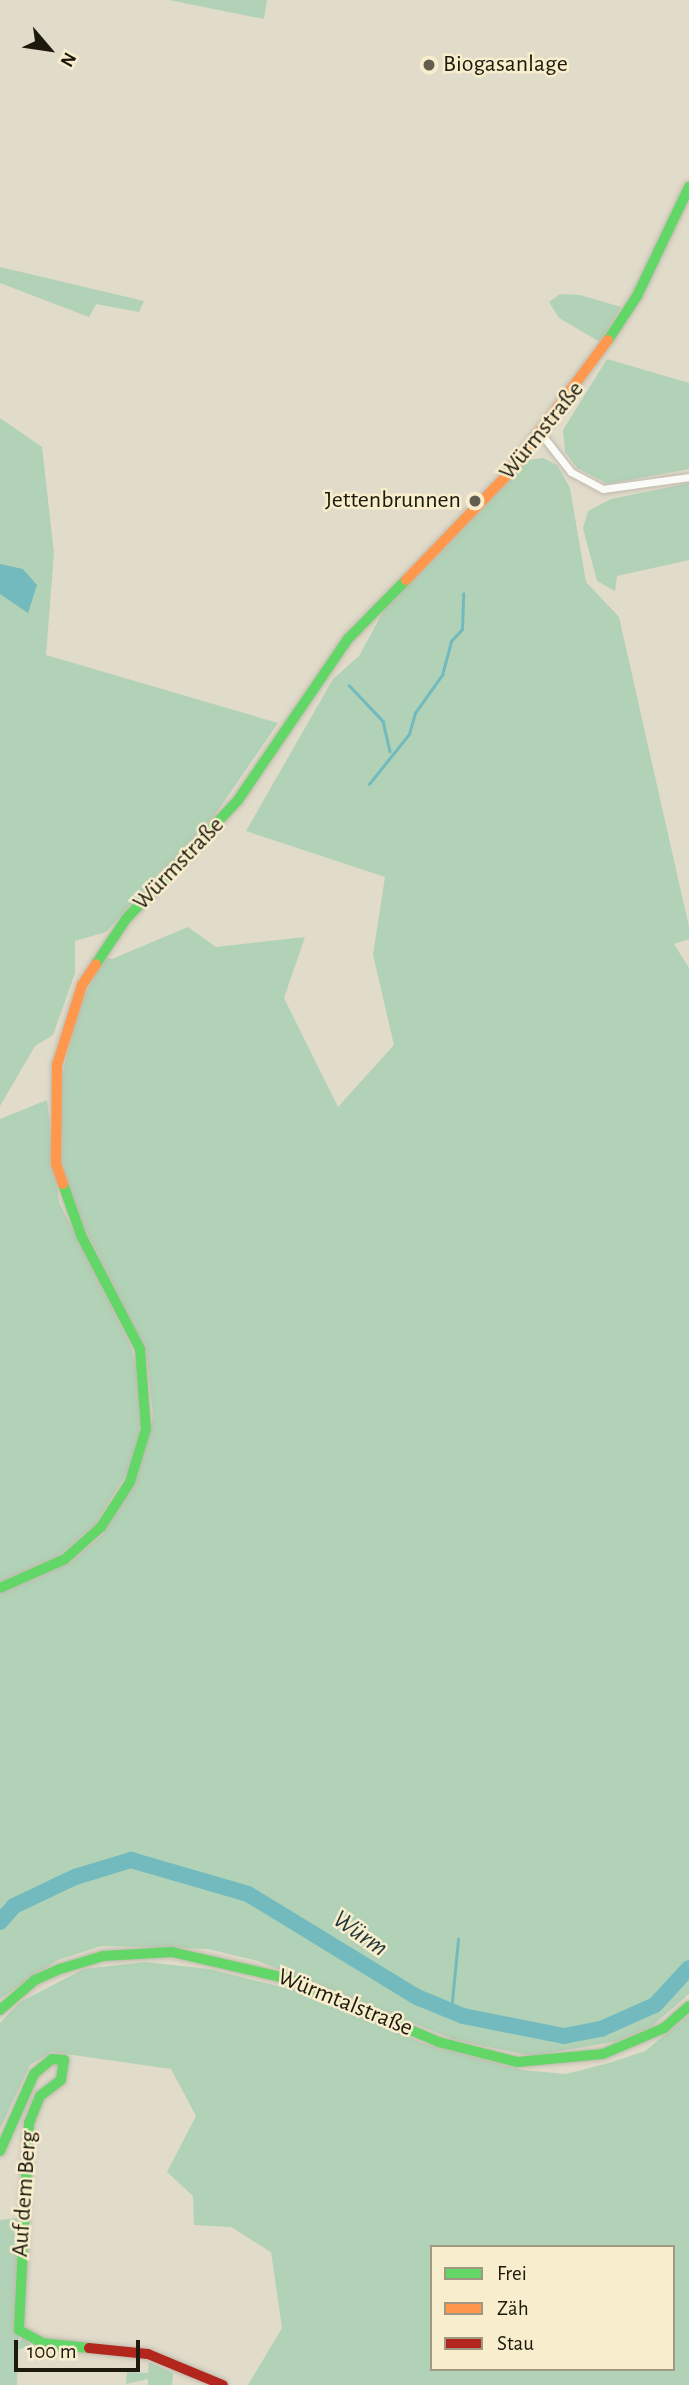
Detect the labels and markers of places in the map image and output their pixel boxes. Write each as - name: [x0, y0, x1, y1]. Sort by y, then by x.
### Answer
- place label: Biogasanlage: [443, 51, 568, 79]
- marker: Biogasanlage: [421, 57, 437, 73]
- place label: Jettenbrunnen: [325, 487, 461, 515]
- marker: Jettenbrunnen: [467, 493, 483, 509]

